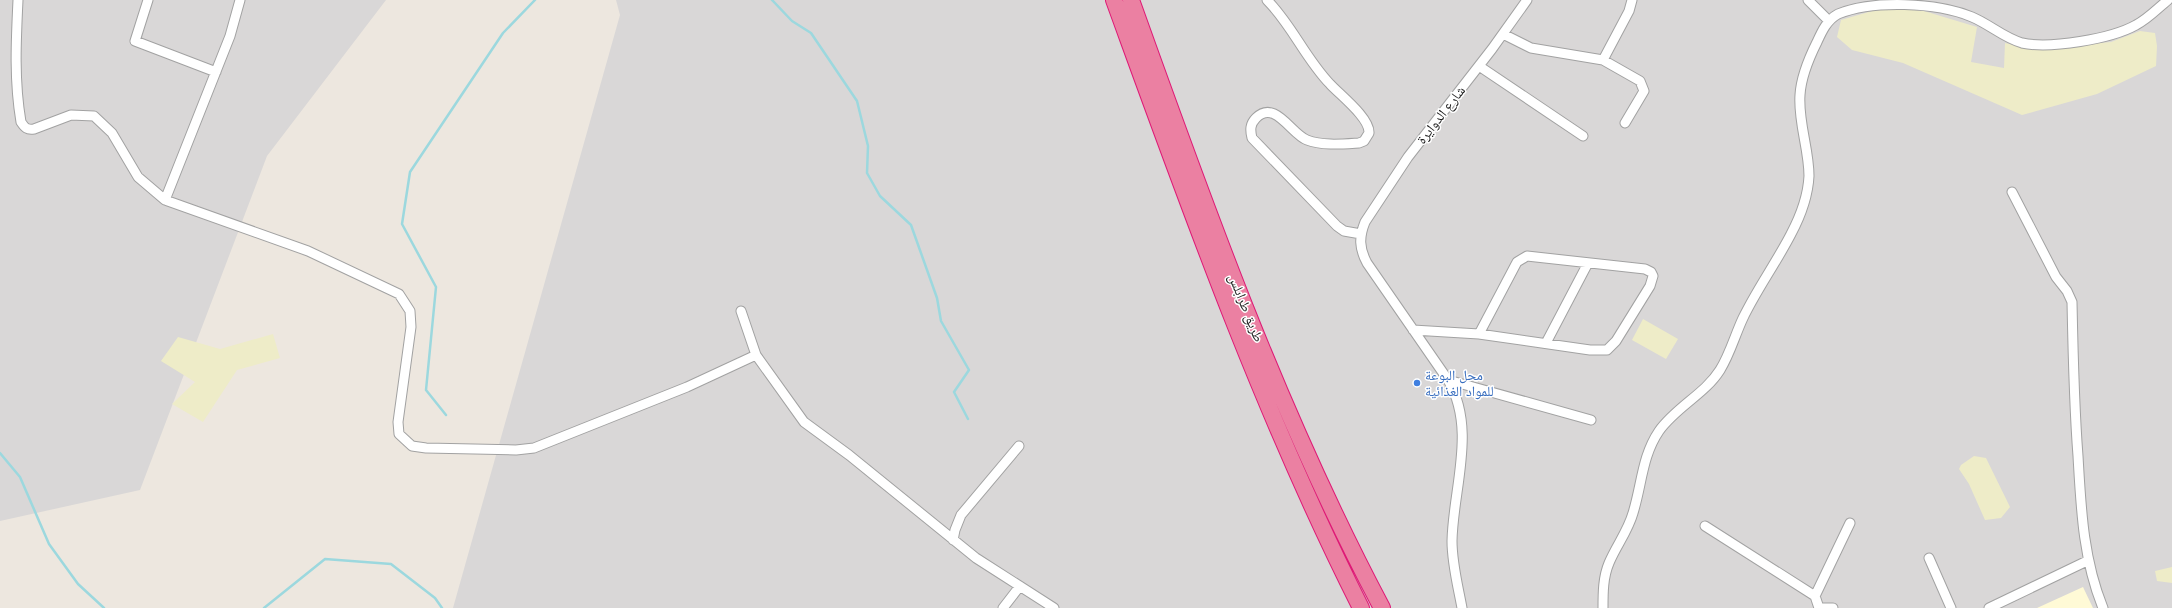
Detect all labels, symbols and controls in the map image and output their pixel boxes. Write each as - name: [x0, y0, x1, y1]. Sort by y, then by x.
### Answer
- street label: شارع الدوايرة: [1412, 82, 1470, 148]
- street label: طريق طرابلس: [1224, 271, 1268, 345]
- place label: محل البوعة للمواد الغذائية: [1425, 366, 1494, 401]
- marker: محل البوعة للمواد الغذائية: [1412, 378, 1422, 388]

